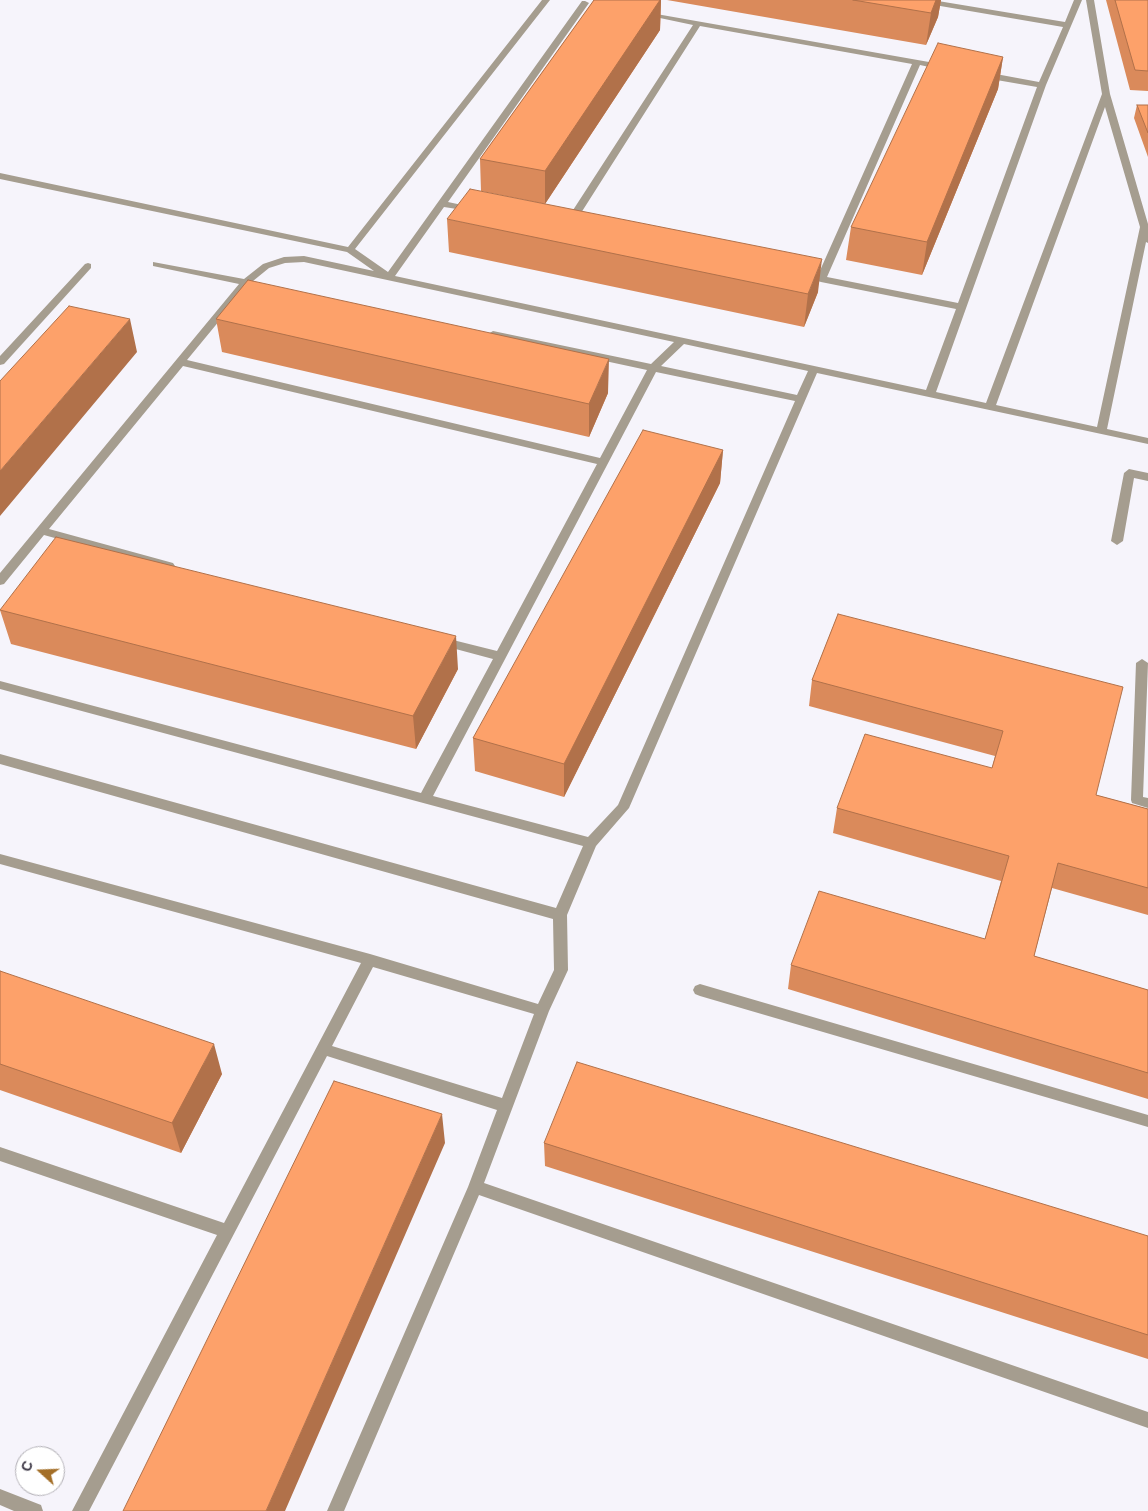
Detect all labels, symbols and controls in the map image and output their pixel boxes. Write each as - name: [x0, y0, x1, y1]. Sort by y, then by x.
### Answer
- north arrow: [15, 1446, 65, 1496]
- text: С: [17, 1458, 37, 1474]

